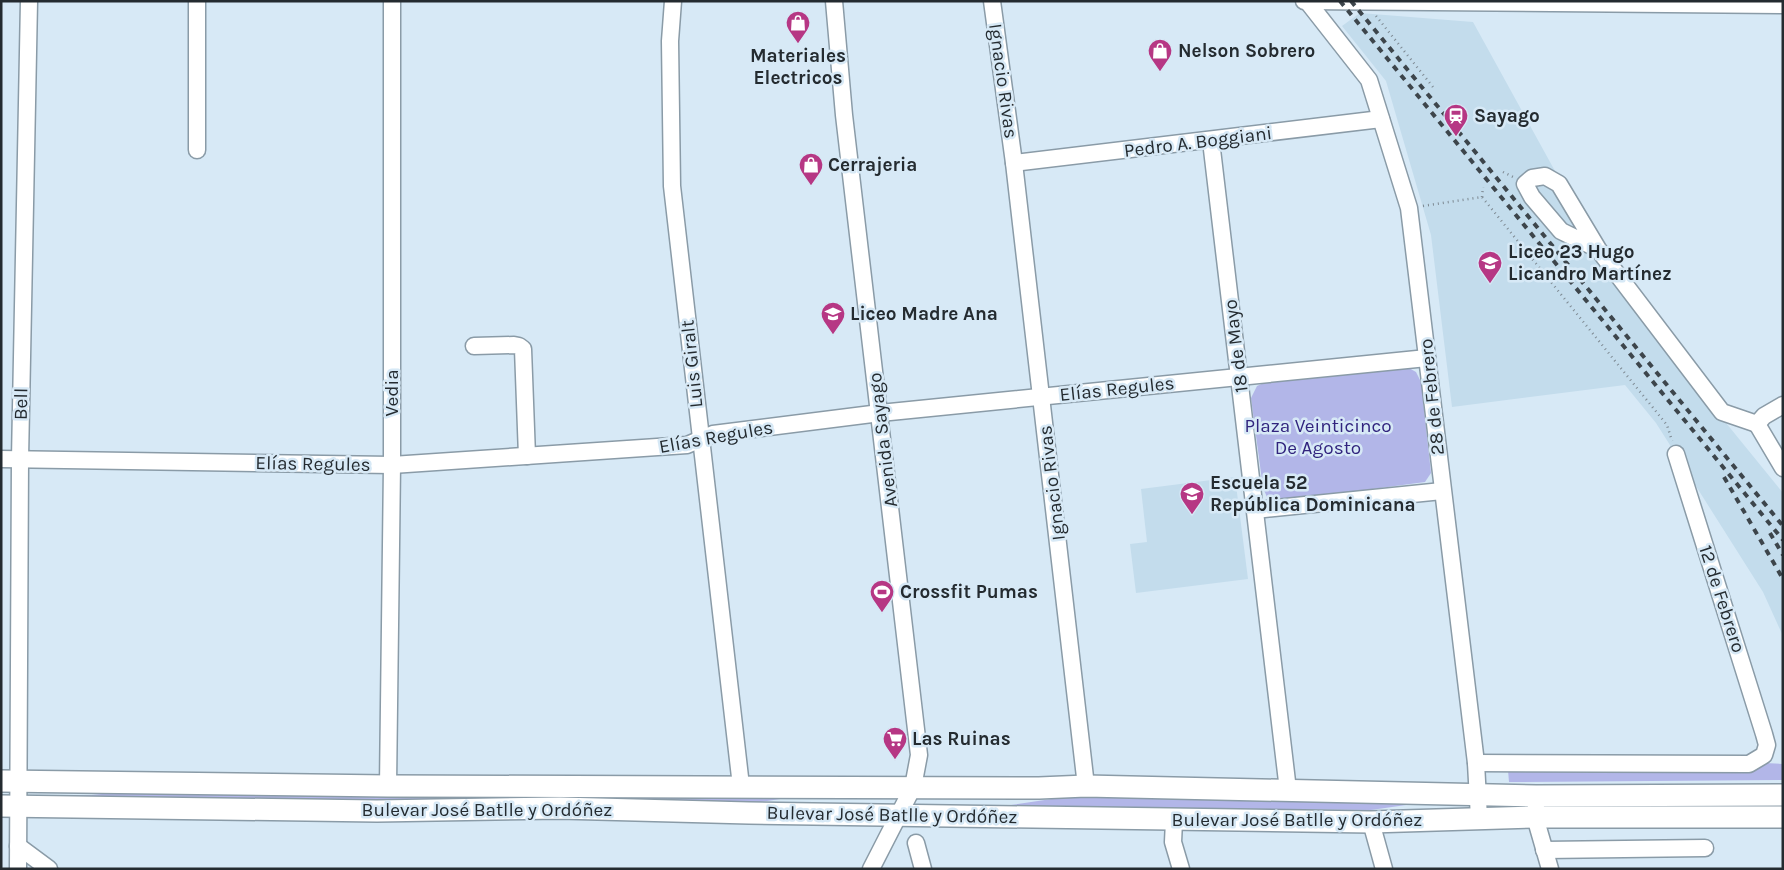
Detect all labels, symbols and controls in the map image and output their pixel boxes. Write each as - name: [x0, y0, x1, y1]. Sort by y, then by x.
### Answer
- shop icon: Materiales Electricos: [785, 10, 811, 44]
- street label: Ignacio Rivas: [984, 22, 1022, 140]
- shop icon: Nelson Sobrero: [1147, 38, 1173, 72]
- place label: Nelson Sobrero: [1178, 40, 1315, 62]
- place label: Materiales Electricos: [750, 45, 846, 89]
- station icon: Sayago: [1443, 103, 1469, 137]
- place label: Sayago: [1474, 105, 1540, 127]
- street label: Pedro A. Boggiani: [1123, 122, 1273, 162]
- shop icon: Cerrajeria: [798, 152, 824, 186]
- place label: Cerrajeria: [828, 154, 917, 176]
- place label: Liceo 23 Hugo Licandro Martínez: [1508, 241, 1672, 285]
- school or university icon: Liceo 23 Hugo Licandro Martínez: [1477, 250, 1503, 284]
- street label: 18 de Mayo: [1219, 298, 1253, 394]
- school or university icon: Liceo Madre Ana: [820, 301, 846, 335]
- place label: Liceo Madre Ana: [850, 303, 998, 325]
- street label: Luis Giralt: [676, 319, 708, 409]
- street label: 28 de Febrero: [1415, 338, 1449, 456]
- street label: Vedia: [381, 369, 403, 417]
- street label: Avenida Sayago: [864, 371, 902, 509]
- street label: Elías Regules: [1059, 372, 1175, 406]
- street label: Bell: [10, 388, 32, 420]
- park label: Plaza Veinticinco De Agosto: [1244, 415, 1392, 459]
- street label: Elías Regules: [657, 416, 775, 458]
- street label: Ignacio Rivas: [1034, 424, 1070, 542]
- street label: Elías Regules: [255, 452, 371, 476]
- place label: Escuela 52 República Dominicana: [1210, 472, 1416, 516]
- school or university icon: Escuela 52 República Dominicana: [1179, 481, 1205, 515]
- street label: 12 de Febrero: [1694, 543, 1750, 655]
- sports icon: Crossfit Pumas: [869, 579, 895, 613]
- place label: Crossfit Pumas: [900, 581, 1038, 603]
- supermarket icon: Las Ruinas: [882, 726, 908, 760]
- place label: Las Ruinas: [912, 728, 1011, 750]
- street label: Bulevar José Batlle y Ordóñez: [362, 799, 612, 821]
- street label: Bulevar José Batlle y Ordóñez: [766, 802, 1018, 828]
- street label: Bulevar José Batlle y Ordóñez: [1172, 809, 1422, 831]

